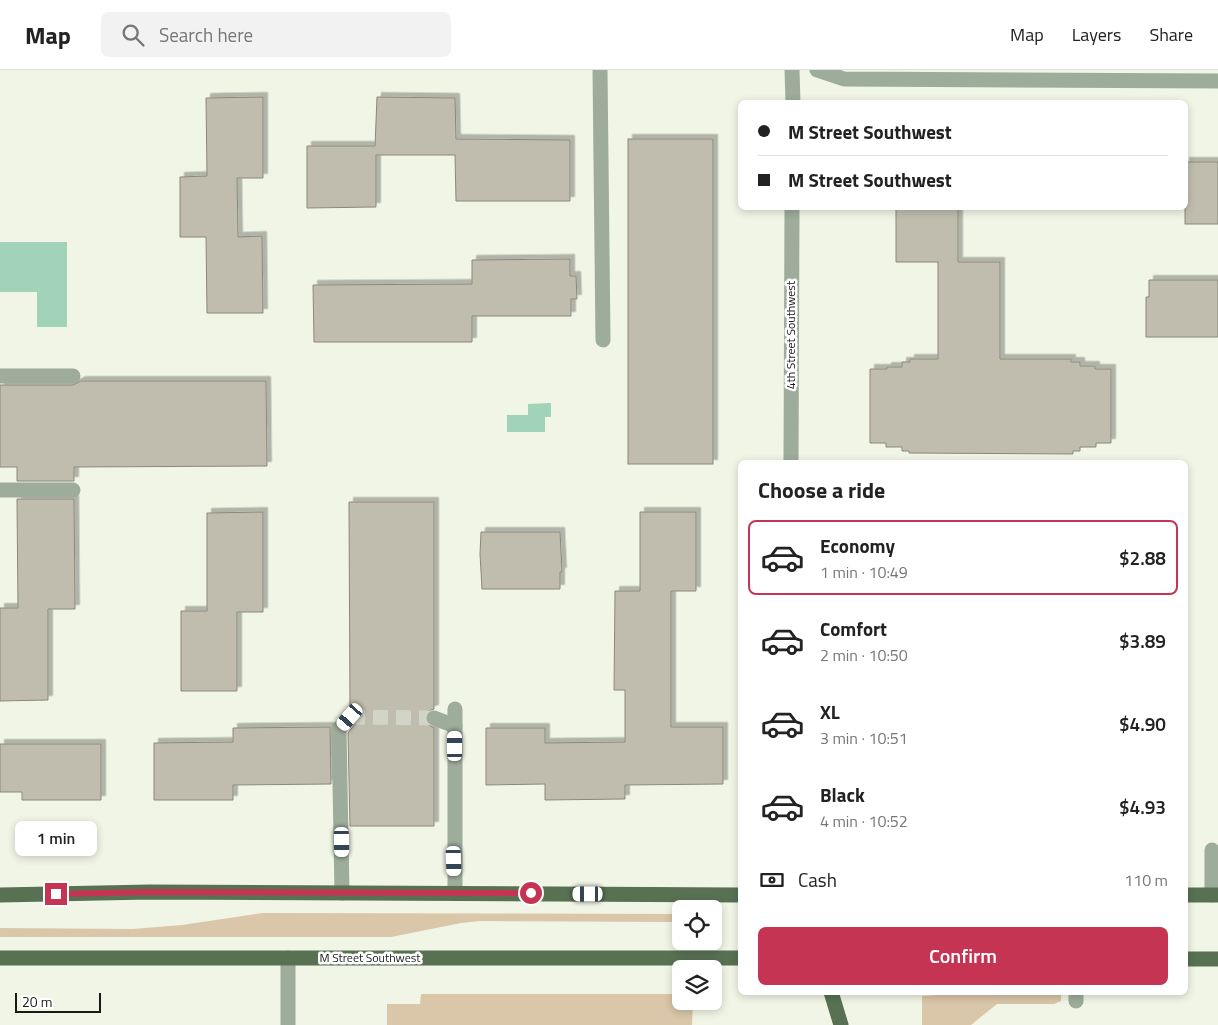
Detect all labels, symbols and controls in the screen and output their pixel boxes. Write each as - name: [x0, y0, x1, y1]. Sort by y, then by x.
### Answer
- search box: [101, 12, 451, 57]
- text: Map: [25, 17, 71, 53]
- text: Search here: [159, 20, 253, 49]
- icon: search: [119, 21, 147, 49]
- text: Map: [1010, 21, 1044, 48]
- text: Layers: [1072, 21, 1121, 48]
- text: Share: [1149, 21, 1193, 48]
- text: M Street Southwest: [788, 117, 952, 146]
- text: M Street Southwest: [788, 165, 952, 194]
- street label: 4th Street Southwest: [781, 280, 800, 389]
- text: Choose a ride: [758, 473, 885, 507]
- text: Economy: [820, 531, 895, 560]
- icon: car: [760, 535, 805, 580]
- text: $2.88: [1119, 543, 1166, 572]
- text: 1 min · 10:49: [820, 560, 908, 584]
- text: Comfort: [820, 614, 887, 643]
- icon: car: [760, 618, 805, 663]
- text: $3.89: [1119, 626, 1166, 655]
- text: 2 min · 10:50: [820, 643, 908, 667]
- text: XL: [820, 697, 840, 726]
- car: [334, 701, 365, 733]
- icon: car: [760, 701, 805, 746]
- text: $4.90: [1119, 709, 1166, 738]
- text: 3 min · 10:51: [820, 726, 908, 750]
- car: [447, 731, 462, 761]
- text: Black: [820, 780, 865, 809]
- icon: car: [760, 784, 805, 829]
- text: $4.93: [1119, 792, 1166, 821]
- text: 4 min · 10:52: [820, 809, 908, 833]
- callout: 1 min: [15, 822, 97, 856]
- text: 1 min: [37, 826, 75, 850]
- car: [334, 827, 349, 857]
- car: [445, 846, 462, 876]
- text: Cash: [798, 865, 837, 894]
- icon: cash: [758, 866, 786, 894]
- text: 110 m: [1124, 868, 1168, 892]
- route start: [520, 882, 542, 904]
- route end: [45, 883, 67, 905]
- car: [573, 887, 603, 902]
- map controls: [672, 900, 722, 1010]
- button: locate: [672, 900, 722, 950]
- button: Confirm: [758, 927, 1168, 985]
- street label: M Street Southwest: [319, 948, 421, 967]
- button: layers: [672, 960, 722, 1010]
- scale bar: [15, 990, 101, 1013]
- text: 20 m: [22, 991, 52, 1012]

